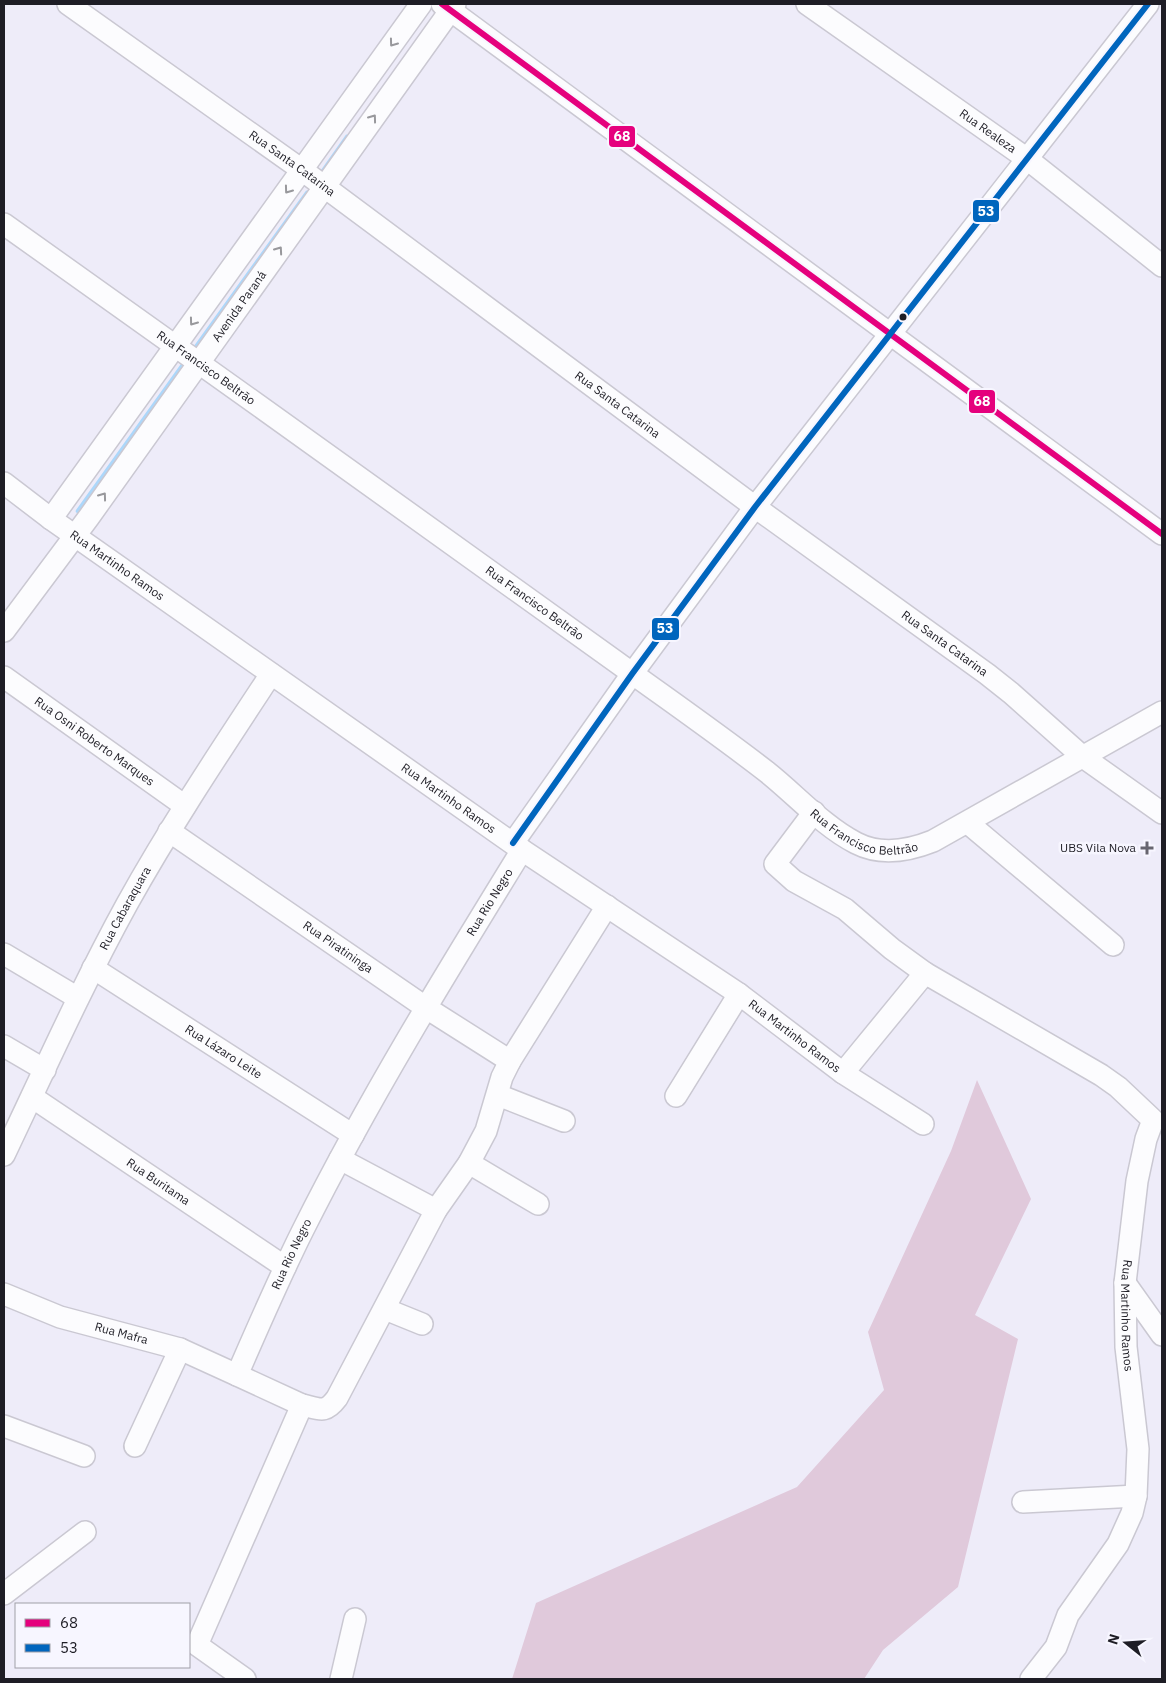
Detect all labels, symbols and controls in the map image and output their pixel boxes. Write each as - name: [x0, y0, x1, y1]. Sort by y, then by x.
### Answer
- one-way arrow: [390, 37, 399, 47]
- street label: Rua Realeza: [957, 106, 1020, 156]
- one-way arrow: [367, 114, 376, 124]
- line badge: 68: [608, 125, 636, 148]
- street label: Rua Santa Catarina: [246, 127, 339, 200]
- text: 68: [614, 127, 630, 145]
- one-way arrow: [285, 184, 294, 194]
- line badge: 53: [972, 199, 1000, 223]
- text: 53: [978, 202, 994, 220]
- one-way arrow: [273, 246, 282, 256]
- street label: Avenida Paraná: [209, 267, 270, 344]
- unlabelled marker: [898, 312, 908, 322]
- one-way arrow: [190, 316, 199, 326]
- street label: Rua Francisco Beltrão: [154, 327, 259, 408]
- street label: Rua Santa Catarina: [572, 368, 664, 441]
- line badge: 68: [968, 389, 996, 414]
- text: 68: [974, 392, 990, 410]
- one-way arrow: [97, 493, 106, 502]
- street label: Rua Martinho Ramos: [67, 527, 168, 603]
- street label: Rua Francisco Beltrão: [483, 562, 587, 643]
- street label: Rua Santa Catarina: [899, 607, 991, 679]
- line badge: 53: [651, 617, 680, 641]
- text: 53: [657, 619, 673, 637]
- street label: Rua Osni Roberto Marques: [32, 693, 158, 789]
- street label: Rua Martinho Ramos: [399, 760, 499, 836]
- street label: Rua Francisco Beltrão: [807, 805, 920, 858]
- place label: UBS Vila Nova: [1060, 840, 1137, 855]
- marker: UBS Vila Nova: [1140, 841, 1154, 855]
- street label: Rua Cabaraquara: [96, 863, 154, 952]
- street label: Rua Rio Negro: [463, 865, 516, 939]
- street label: Rua Piratininga: [300, 917, 377, 976]
- street label: Rua Martinho Ramos: [746, 996, 844, 1076]
- street label: Rua Lázaro Leite: [182, 1021, 265, 1082]
- street label: Rua Buritama: [124, 1155, 194, 1208]
- street label: Rua Rio Negro: [268, 1216, 315, 1292]
- street label: Rua Martinho Ramos: [1118, 1259, 1137, 1372]
- street label: Rua Mafra: [93, 1319, 150, 1347]
- legend: [15, 1603, 190, 1668]
- text: 68: [60, 1613, 78, 1632]
- north arrow: [1101, 1618, 1151, 1668]
- text: N: [1103, 1632, 1124, 1647]
- text: 53: [60, 1638, 78, 1657]

